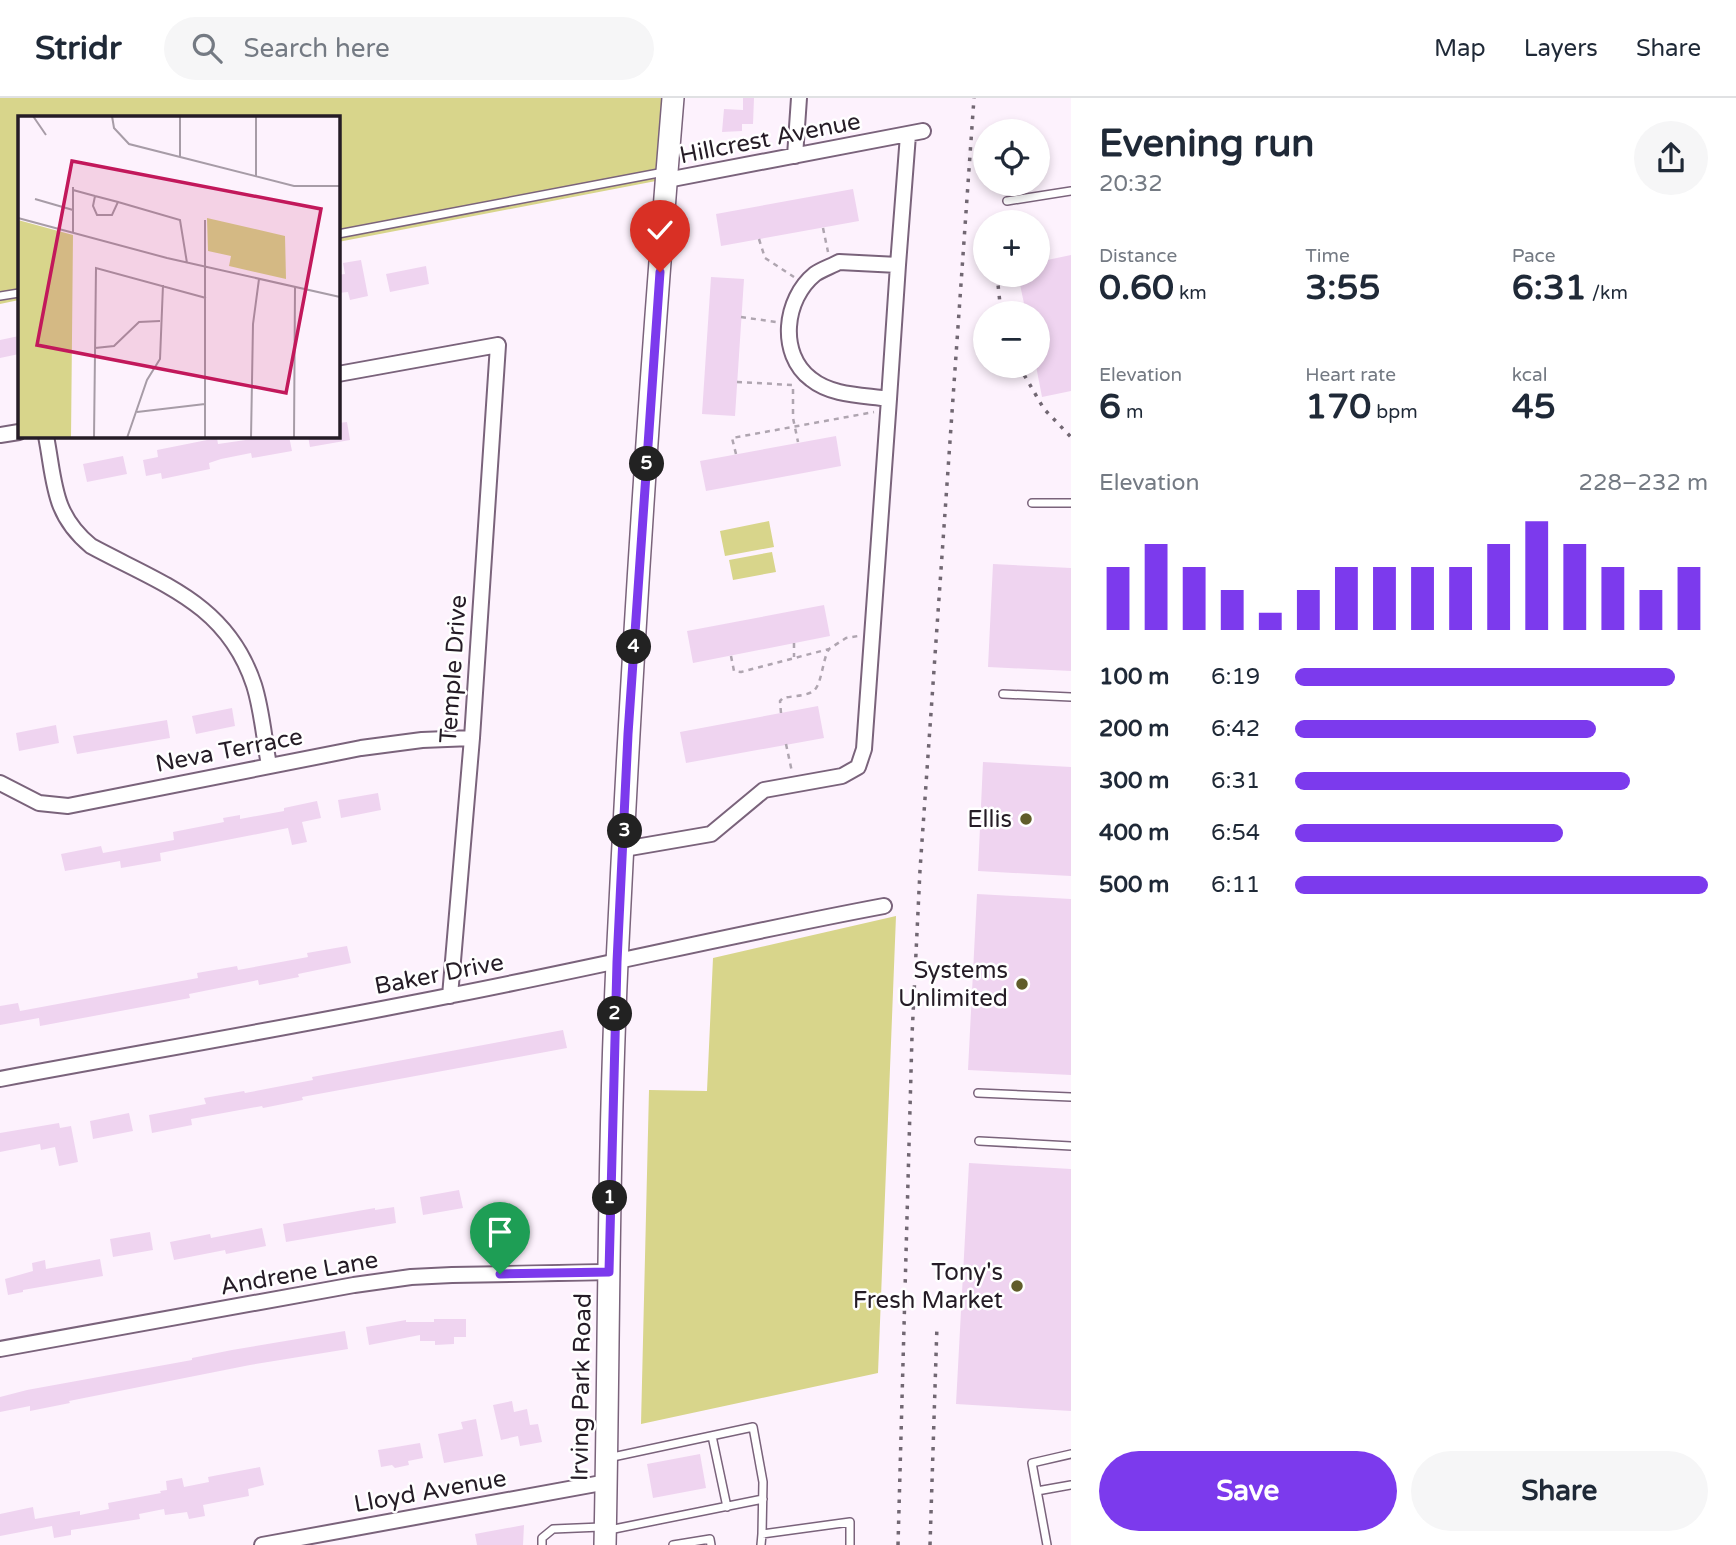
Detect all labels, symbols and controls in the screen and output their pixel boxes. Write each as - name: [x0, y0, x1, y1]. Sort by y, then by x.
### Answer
- search box: [164, 17, 654, 80]
- text: Stridr: [35, 29, 122, 68]
- icon: search: [188, 29, 226, 67]
- text: Search here: [244, 33, 390, 64]
- text: Map: [1434, 34, 1486, 63]
- text: Layers: [1524, 34, 1598, 63]
- text: Share: [1636, 34, 1701, 63]
- street label: Hillcrest Avenue: [677, 107, 863, 170]
- inset map: [18, 116, 340, 438]
- map controls: [973, 119, 1050, 378]
- button: locate: [973, 119, 1050, 196]
- text: Evening run: [1099, 121, 1314, 167]
- button: share: [1634, 121, 1708, 195]
- text: 20:32: [1099, 170, 1163, 198]
- pin: [630, 200, 690, 272]
- button: +: [973, 210, 1050, 287]
- icon: check: [641, 211, 679, 249]
- text: Distance: [1099, 245, 1177, 267]
- text: Time: [1305, 245, 1350, 267]
- text: Pace: [1512, 245, 1555, 267]
- text: 0.60: [1099, 267, 1174, 309]
- text: 3:55: [1305, 267, 1380, 309]
- text: 6:31: [1512, 267, 1587, 309]
- text: km: [1174, 282, 1207, 304]
- text: /km: [1587, 282, 1628, 304]
- button: −: [973, 301, 1050, 378]
- text: Elevation: [1099, 364, 1182, 386]
- text: Heart rate: [1305, 364, 1396, 386]
- text: kcal: [1512, 364, 1547, 386]
- text: 6: [1099, 386, 1121, 428]
- text: 170: [1305, 386, 1371, 428]
- text: 45: [1512, 386, 1556, 428]
- text: m: [1121, 401, 1143, 423]
- text: bpm: [1371, 401, 1418, 423]
- pin: 5: [630, 446, 664, 482]
- text: 5: [641, 452, 652, 474]
- text: Elevation: [1099, 469, 1200, 497]
- text: 228–232 m: [1579, 469, 1708, 497]
- street label: Temple Drive: [434, 594, 473, 744]
- pin: 4: [616, 630, 652, 664]
- text: 4: [628, 635, 639, 657]
- text: 100 m: [1099, 663, 1169, 691]
- text: 6:19: [1211, 663, 1260, 691]
- text: 200 m: [1099, 715, 1169, 743]
- text: 6:42: [1211, 715, 1260, 743]
- street label: Neva Terrace: [153, 722, 305, 779]
- text: 300 m: [1099, 767, 1169, 795]
- text: 6:31: [1211, 767, 1260, 795]
- place label: Ellis: [967, 805, 1012, 834]
- marker: Ellis: [1018, 811, 1034, 827]
- pin: 3: [608, 814, 642, 848]
- text: 3: [619, 819, 630, 841]
- text: 400 m: [1099, 819, 1169, 847]
- text: 6:54: [1211, 819, 1260, 847]
- text: 500 m: [1099, 871, 1169, 899]
- text: 6:11: [1211, 871, 1260, 899]
- street label: Baker Drive: [372, 948, 506, 1001]
- place label: Systems Unlimited: [898, 956, 1008, 1013]
- marker: Systems Unlimited: [1014, 976, 1030, 992]
- pin: 2: [598, 996, 632, 1032]
- text: 2: [609, 1002, 620, 1024]
- pin: 1: [592, 1180, 628, 1216]
- text: 1: [604, 1186, 615, 1208]
- pin: [470, 1202, 530, 1274]
- icon: arrive: [481, 1213, 519, 1251]
- street label: Andrene Lane: [218, 1245, 380, 1302]
- place label: Tony's Fresh Market: [853, 1258, 1003, 1315]
- marker: Tony's Fresh Market: [1009, 1278, 1025, 1294]
- street label: Irving Park Road: [565, 1293, 598, 1481]
- button: Save: [1099, 1451, 1397, 1531]
- button: Share: [1411, 1451, 1708, 1531]
- street label: Lloyd Avenue: [352, 1464, 509, 1519]

